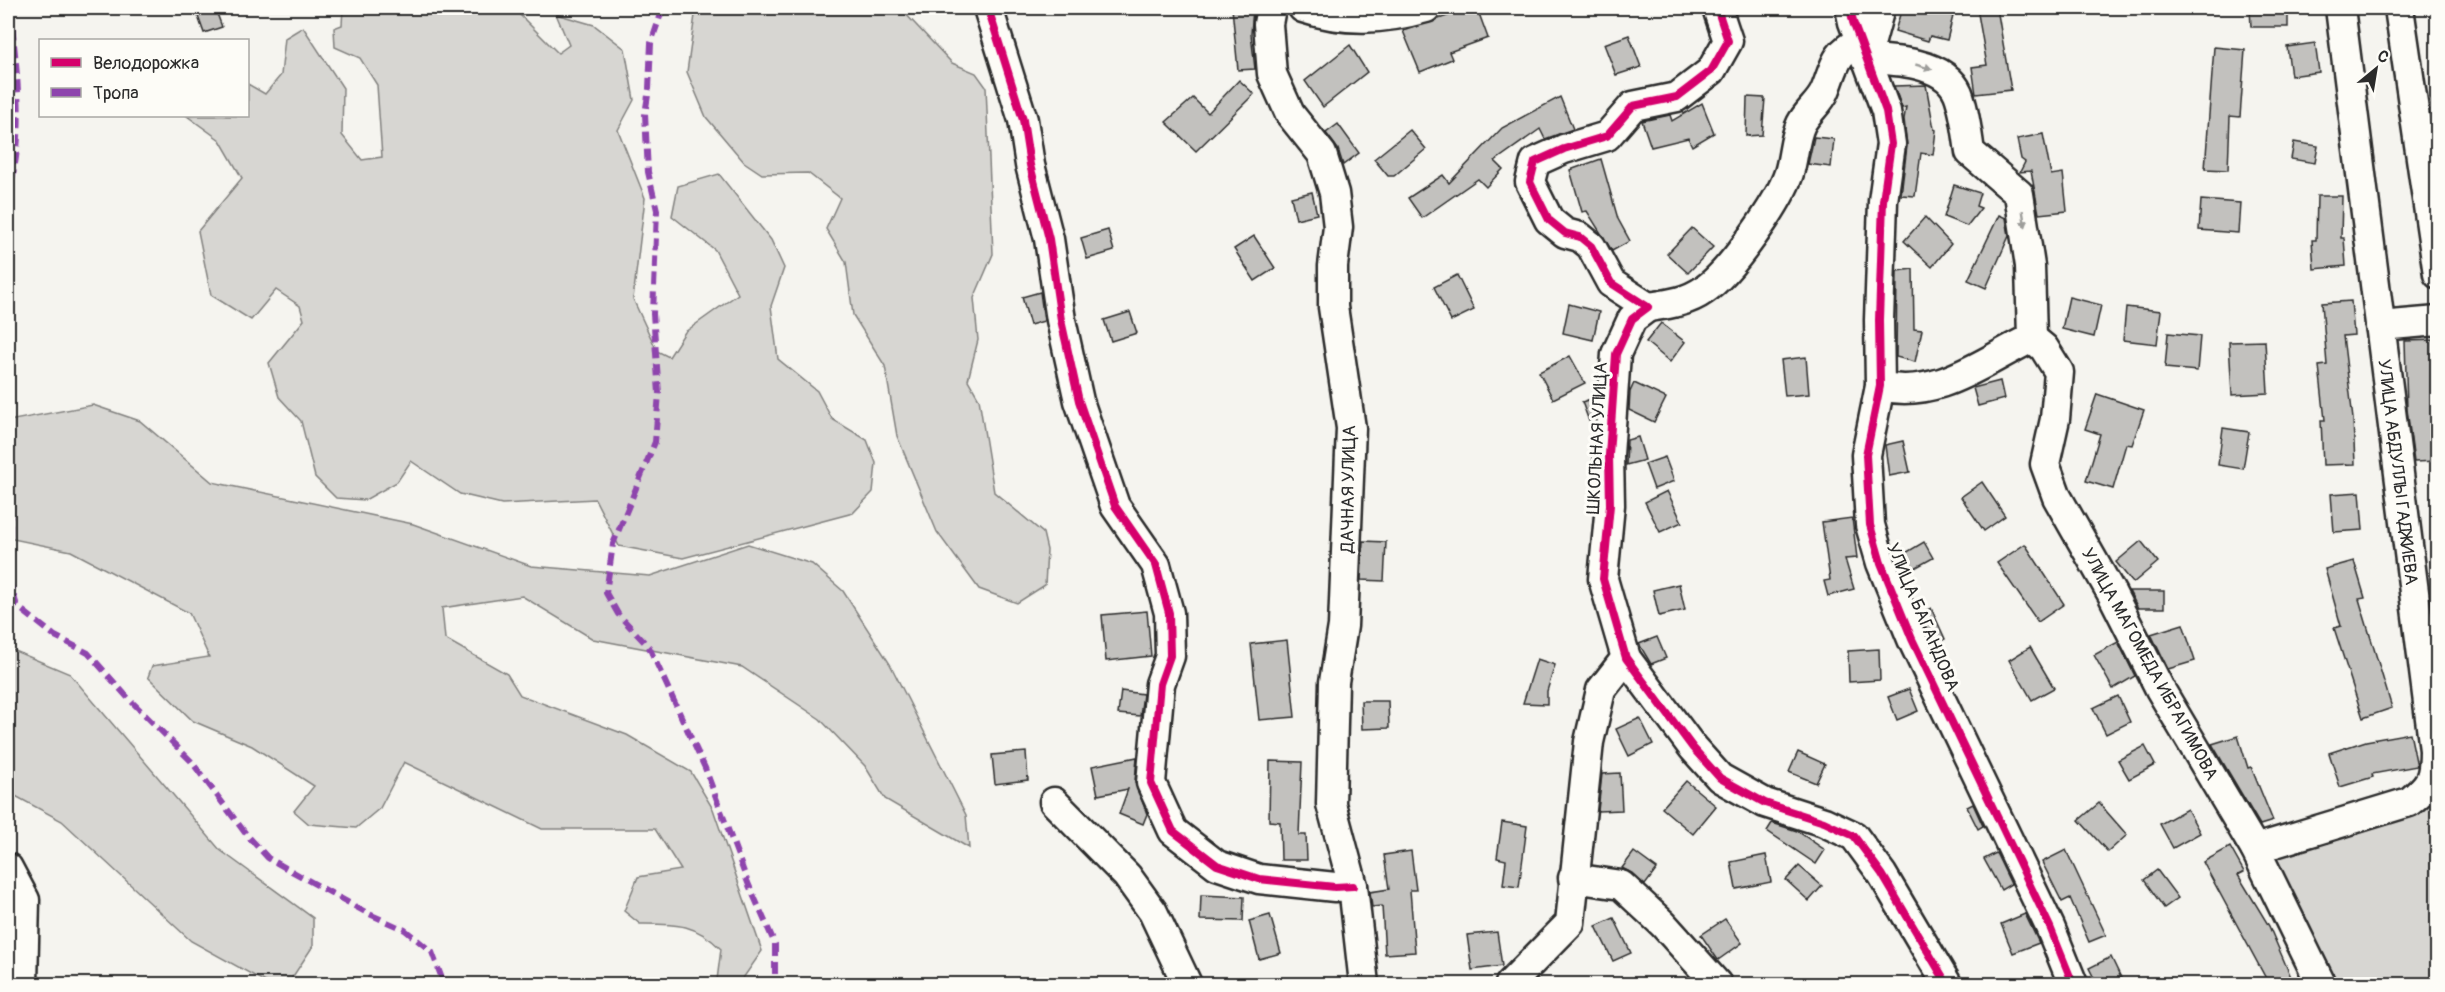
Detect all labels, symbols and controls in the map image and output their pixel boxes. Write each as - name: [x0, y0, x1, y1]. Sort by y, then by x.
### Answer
- legend: [39, 39, 249, 117]
- north arrow: [2346, 39, 2406, 99]
- text: С: [2374, 46, 2392, 68]
- text: Велодорожка: [93, 52, 199, 75]
- one-way arrow: [1915, 63, 1933, 72]
- text: Тропа: [93, 82, 139, 105]
- one-way arrow: [2019, 209, 2028, 228]
- street label: УЛИЦА АБДУЛЛЫ ГАДЖИЕВА: [2372, 358, 2423, 587]
- street label: ШКОЛЬНАЯ УЛИЦА: [1582, 361, 1613, 515]
- street label: ДАЧНАЯ УЛИЦА: [1336, 425, 1361, 554]
- street label: УЛИЦА БАГАНДОВА: [1881, 539, 1964, 695]
- street label: УЛИЦА МАГОМЕДА ИБРАГИМОВА: [2076, 544, 2223, 785]

